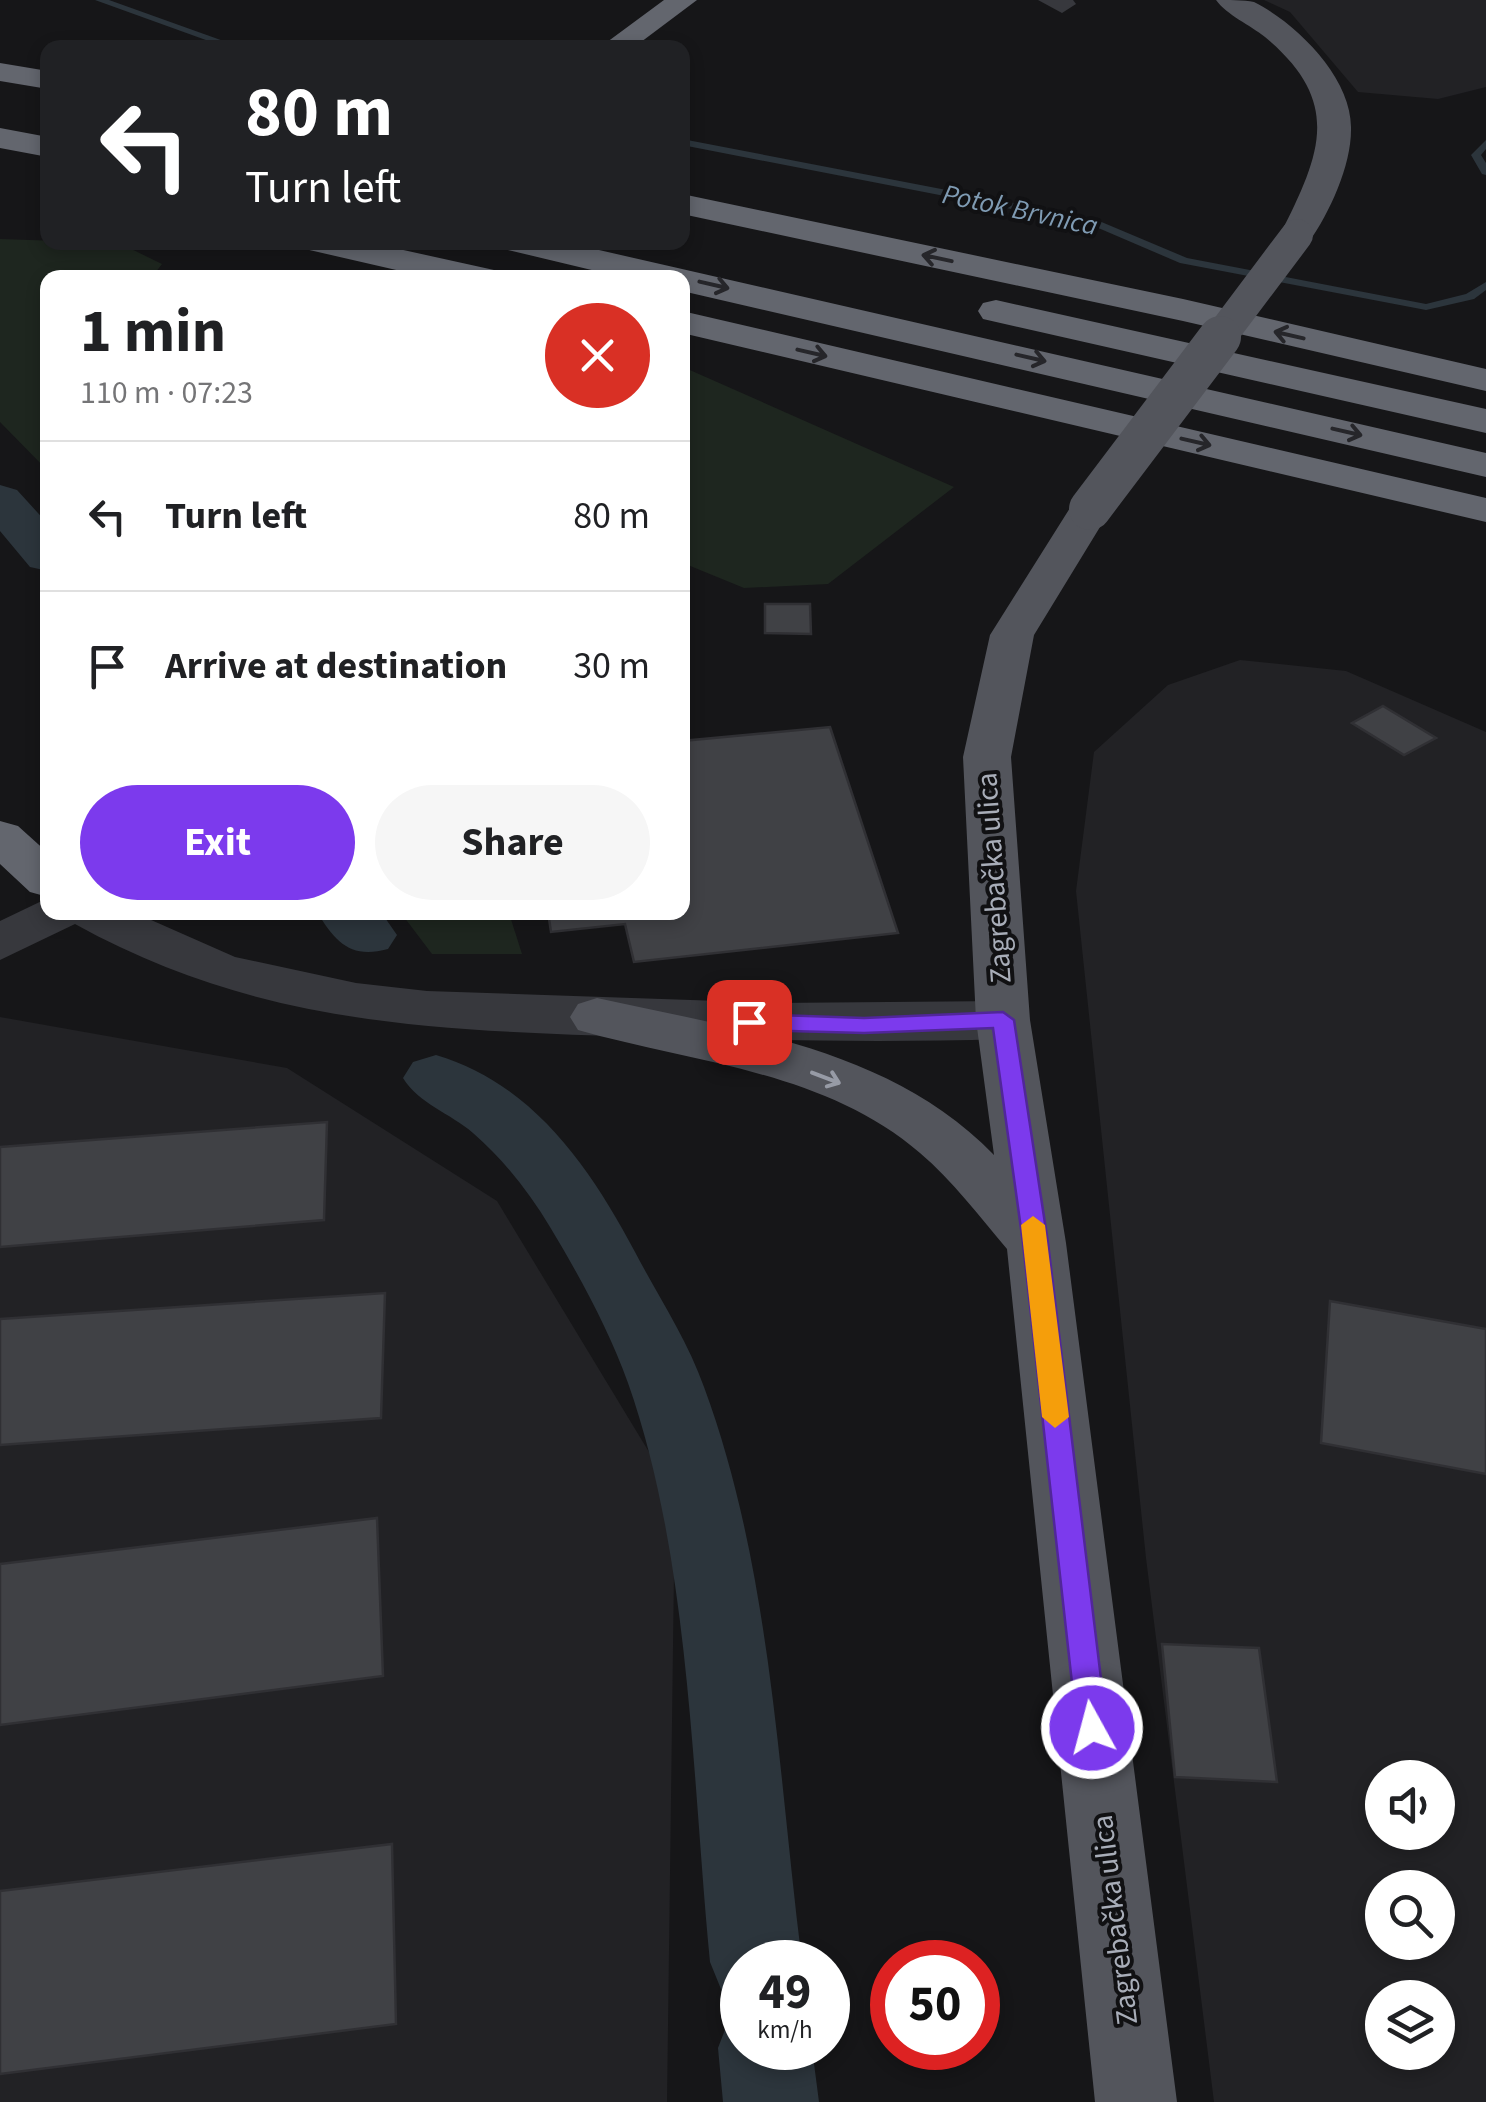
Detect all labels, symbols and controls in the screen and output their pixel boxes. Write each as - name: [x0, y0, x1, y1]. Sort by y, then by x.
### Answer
- text: 80 m: [245, 63, 393, 163]
- icon: left: [80, 80, 210, 210]
- text: Turn left: [245, 156, 401, 220]
- water label: Potok Brvnica: [939, 174, 1101, 246]
- one-way arrow: [922, 248, 954, 266]
- one-way arrow: [697, 276, 729, 295]
- text: 1 min: [80, 290, 226, 375]
- button: close: [545, 303, 650, 408]
- one-way arrow: [1274, 325, 1306, 343]
- one-way arrow: [795, 345, 827, 363]
- one-way arrow: [1014, 350, 1046, 368]
- text: 110 m · 07:23: [80, 370, 253, 416]
- one-way arrow: [1330, 424, 1362, 442]
- one-way arrow: [1179, 434, 1211, 452]
- icon: left: [80, 489, 135, 544]
- text: Turn left: [165, 489, 307, 543]
- text: 80 m: [573, 489, 650, 543]
- icon: arrive: [80, 639, 135, 694]
- text: Arrive at destination: [165, 639, 507, 693]
- text: 30 m: [573, 639, 650, 693]
- street label: Zagrebačka ulica: [965, 771, 1023, 985]
- button: Exit: [80, 785, 355, 900]
- button: Share: [375, 785, 650, 900]
- pin: [707, 980, 792, 1065]
- icon: arrive: [722, 995, 777, 1050]
- one-way arrow: [810, 1070, 841, 1088]
- position arrow: [1040, 1676, 1144, 1780]
- map controls: [1365, 1760, 1455, 2070]
- button: sound: [1365, 1760, 1455, 1850]
- street label: Zagrebačka ulica: [1081, 1812, 1149, 2028]
- button: search: [1365, 1870, 1455, 1960]
- speed limit sign: 50: [870, 1940, 1000, 2070]
- text: 49: [759, 1957, 811, 2028]
- button: layers: [1365, 1980, 1455, 2070]
- text: km/h: [757, 2012, 813, 2048]

